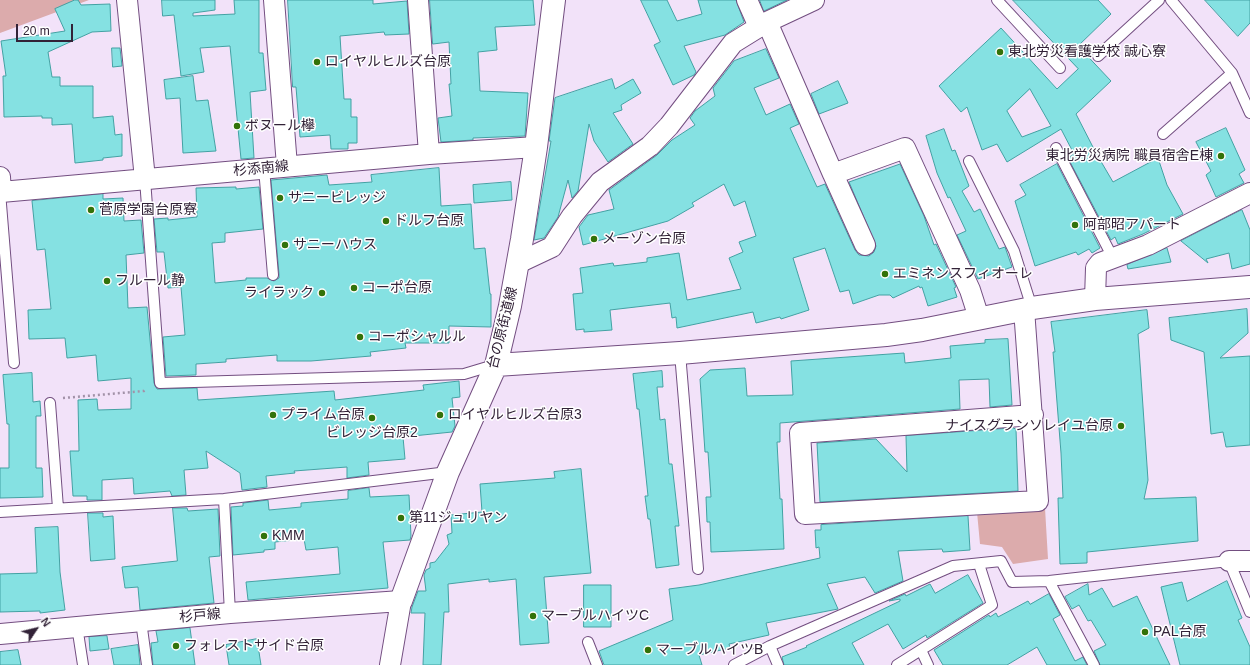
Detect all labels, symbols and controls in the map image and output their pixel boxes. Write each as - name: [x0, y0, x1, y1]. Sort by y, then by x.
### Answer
- scale bar: [18, 16, 75, 42]
- text: 20 m: [23, 24, 50, 38]
- place label: 東北労災看護学校 誠心寮: [1008, 44, 1166, 60]
- marker: 東北労災看護学校 誠心寮: [995, 47, 1005, 57]
- place label: ロイヤルヒルズ台原: [325, 54, 451, 70]
- marker: ロイヤルヒルズ台原: [312, 57, 322, 67]
- place label: ボヌール欅: [245, 118, 315, 134]
- marker: ボヌール欅: [232, 121, 242, 131]
- place label: 東北労災病院 職員宿舎E棟: [1046, 148, 1213, 164]
- marker: 東北労災病院 職員宿舎E棟: [1216, 151, 1226, 161]
- street label: 杉添南線: [232, 158, 290, 180]
- place label: サニービレッジ: [288, 190, 386, 206]
- marker: サニービレッジ: [275, 193, 285, 203]
- place label: 菅原学園台原寮: [99, 202, 197, 218]
- marker: 菅原学園台原寮: [86, 205, 96, 215]
- place label: ドルフ台原: [394, 213, 464, 229]
- marker: ドルフ台原: [381, 216, 391, 226]
- place label: 阿部昭アパート: [1083, 217, 1181, 233]
- marker: 阿部昭アパート: [1070, 220, 1080, 230]
- place label: メーゾン台原: [602, 231, 686, 247]
- marker: メーゾン台原: [589, 234, 599, 244]
- place label: サニーハウス: [293, 237, 377, 253]
- marker: サニーハウス: [280, 240, 290, 250]
- place label: エミネンスフィオーレ: [893, 266, 1033, 282]
- marker: エミネンスフィオーレ: [880, 269, 890, 279]
- place label: フルール静: [115, 273, 185, 289]
- marker: フルール静: [102, 276, 112, 286]
- place label: コーポ台原: [362, 280, 432, 296]
- marker: コーポ台原: [349, 283, 359, 293]
- place label: ライラック: [244, 285, 314, 301]
- street label: 台の原街道線: [485, 285, 521, 371]
- marker: ライラック: [317, 288, 327, 298]
- place label: コーポシャルル: [368, 329, 466, 345]
- marker: コーポシャルル: [355, 332, 365, 342]
- place label: プライム台原: [281, 407, 365, 423]
- place label: ロイヤルヒルズ台原3: [448, 407, 582, 423]
- marker: プライム台原: [268, 410, 278, 420]
- marker: ロイヤルヒルズ台原3: [435, 410, 445, 420]
- marker: ビレッジ台原2: [367, 413, 377, 423]
- place label: ナイスグランソレイユ台原: [945, 418, 1113, 434]
- marker: ナイスグランソレイユ台原: [1116, 421, 1126, 431]
- place label: ビレッジ台原2: [326, 425, 418, 441]
- place label: 第11ジュリヤン: [409, 510, 508, 526]
- marker: 第11ジュリヤン: [396, 513, 406, 523]
- place label: KMM: [272, 528, 305, 544]
- marker: KMM: [259, 531, 269, 541]
- street label: 杉戸線: [178, 606, 222, 626]
- place label: マーブルハイツC: [541, 608, 649, 624]
- north arrow: [16, 609, 56, 649]
- marker: マーブルハイツC: [528, 611, 538, 621]
- text: N: [39, 615, 53, 629]
- place label: PAL台原: [1153, 624, 1206, 640]
- marker: PAL台原: [1140, 627, 1150, 637]
- place label: フォレストサイド台原: [184, 638, 324, 654]
- marker: フォレストサイド台原: [171, 641, 181, 651]
- place label: マーブルハイツB: [656, 642, 763, 658]
- marker: マーブルハイツB: [643, 645, 653, 655]

